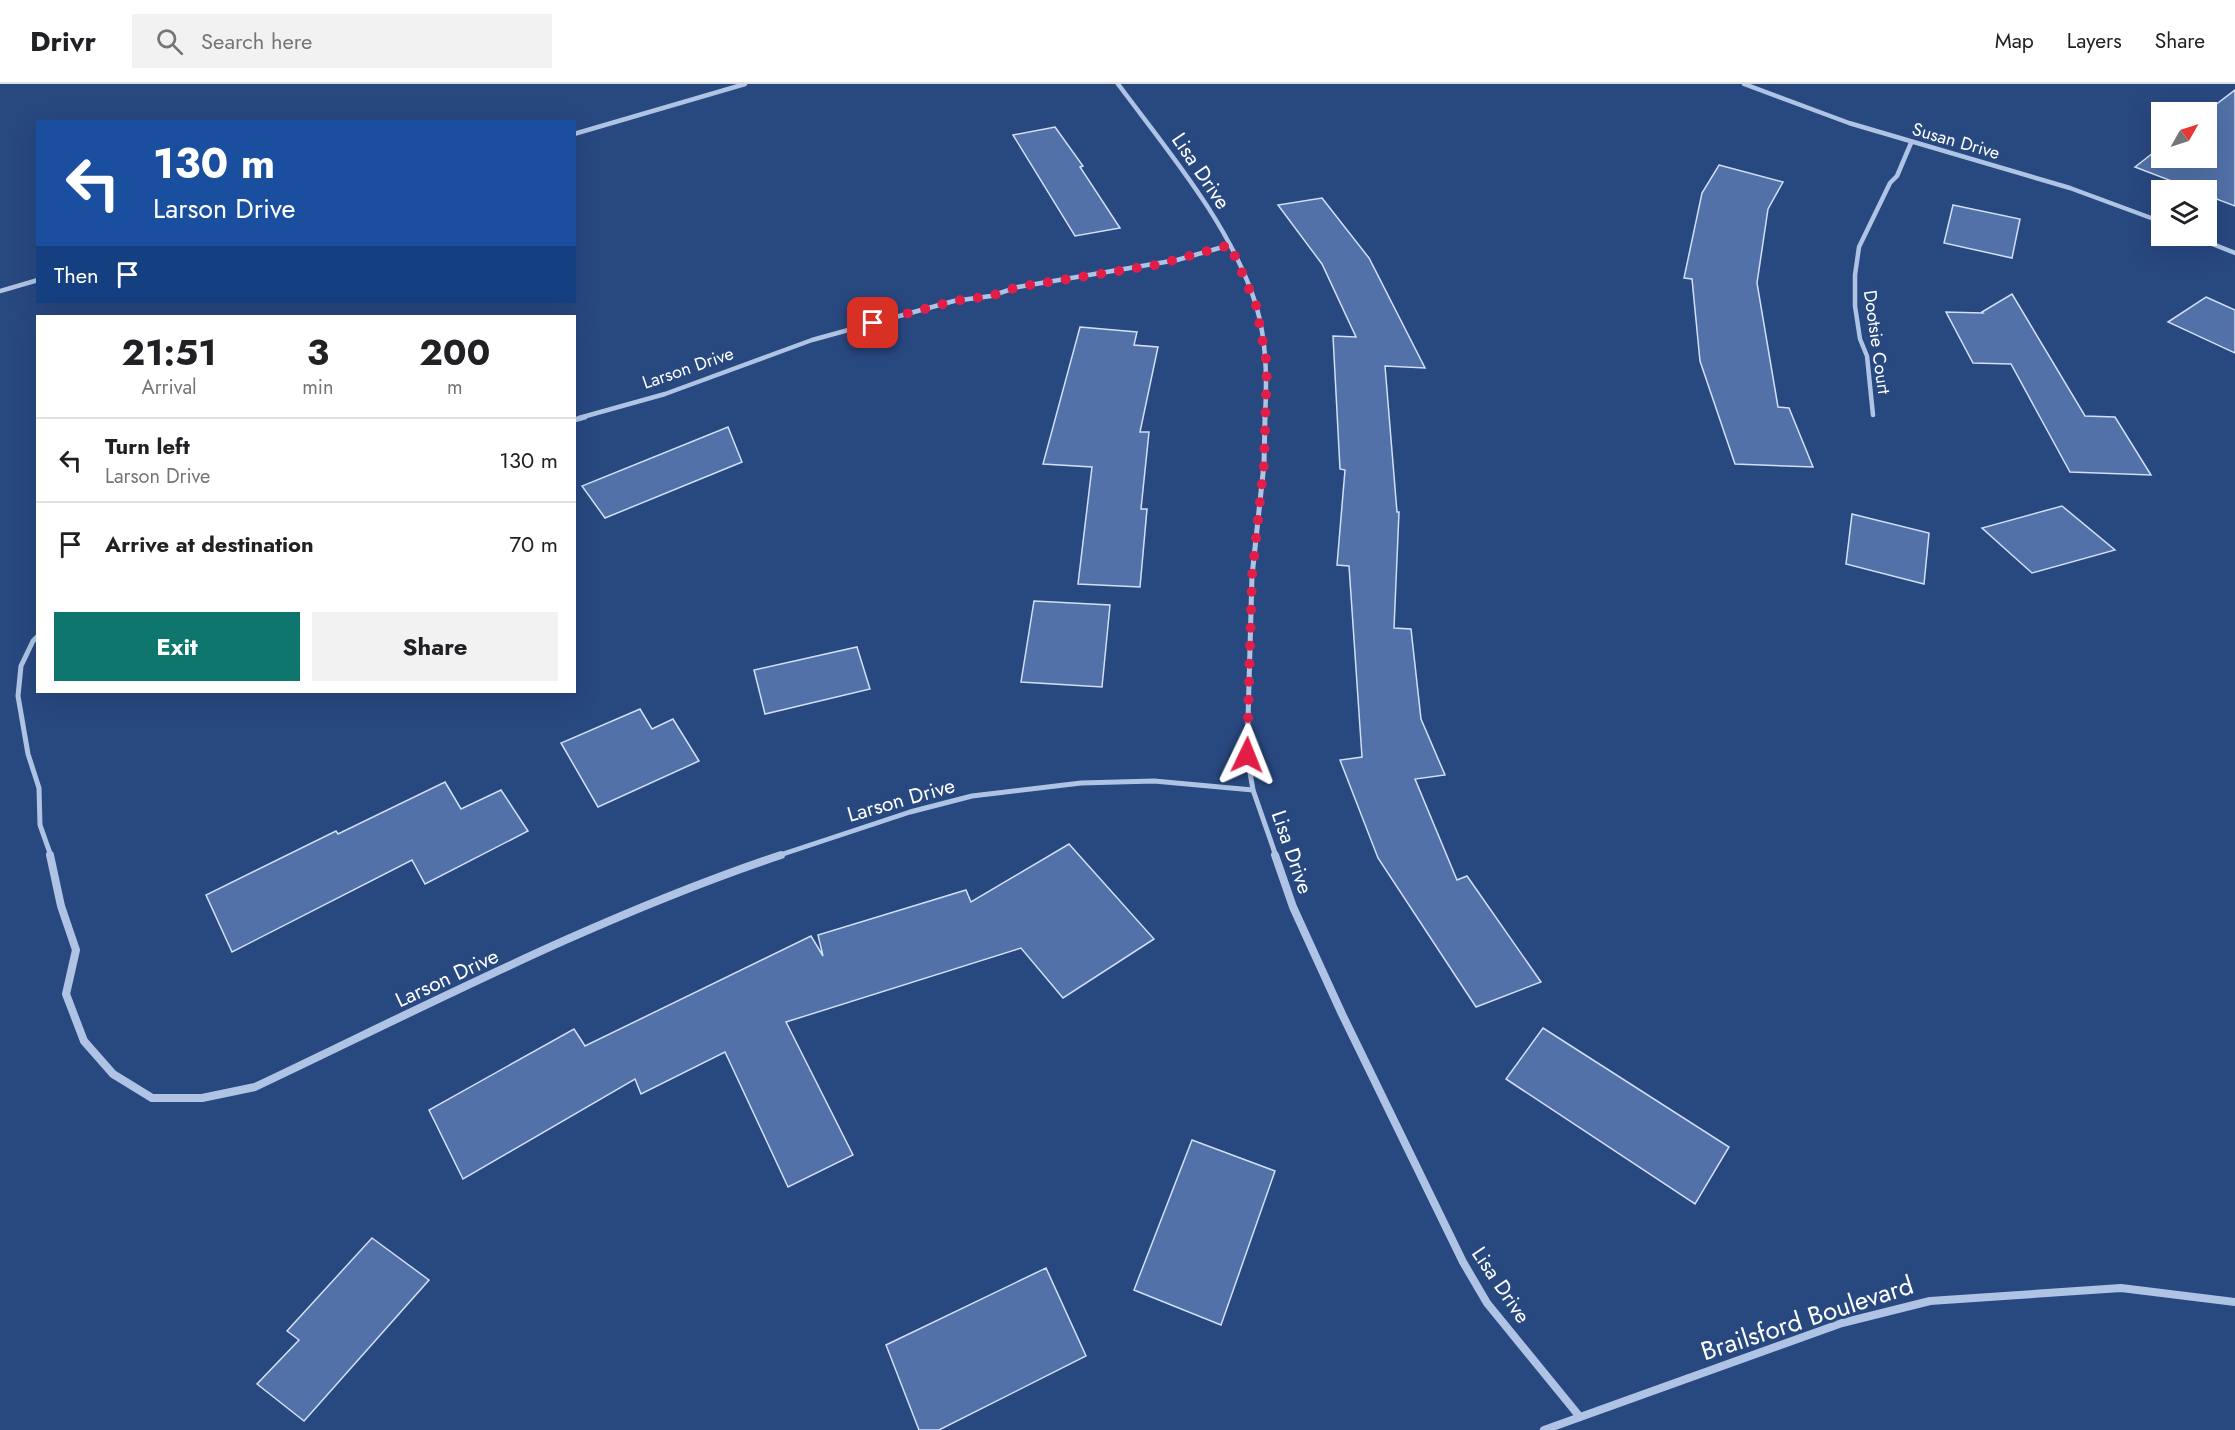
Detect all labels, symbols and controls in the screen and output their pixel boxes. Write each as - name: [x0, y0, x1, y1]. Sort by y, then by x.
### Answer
- search box: [132, 14, 552, 68]
- text: Drivr: [30, 21, 96, 62]
- icon: search: [153, 25, 186, 58]
- text: Search here: [201, 25, 312, 57]
- text: Map: [1995, 26, 2034, 56]
- text: Layers: [2067, 26, 2122, 56]
- text: Share: [2155, 26, 2205, 56]
- north arrow: [2151, 102, 2217, 168]
- map controls: [2151, 102, 2217, 246]
- street label: Susan Drive: [1909, 116, 2003, 166]
- street label: Lisa Drive: [1164, 127, 1238, 215]
- text: 130 m: [153, 133, 275, 194]
- icon: left: [54, 144, 132, 222]
- button: layers: [2151, 180, 2217, 246]
- text: Larson Drive: [153, 189, 295, 228]
- icon: arrive: [111, 258, 144, 291]
- text: Then: [54, 259, 99, 291]
- street label: Dootsie Court: [1857, 288, 1897, 396]
- pin: [847, 297, 898, 348]
- icon: arrive: [856, 306, 889, 339]
- text: 21:51: [122, 326, 217, 378]
- text: 3: [307, 326, 329, 378]
- text: 200: [419, 326, 490, 378]
- street label: Larson Drive: [639, 340, 737, 396]
- text: Arrival: [142, 373, 197, 402]
- text: min: [302, 373, 334, 402]
- text: m: [447, 373, 463, 402]
- text: Turn left: [105, 430, 190, 462]
- icon: left: [54, 444, 87, 477]
- text: 130 m: [499, 444, 558, 476]
- text: Larson Drive: [105, 462, 210, 491]
- icon: arrive: [54, 528, 87, 561]
- text: Arrive at destination: [105, 528, 314, 560]
- text: 70 m: [509, 528, 558, 560]
- button: Exit: [54, 612, 300, 681]
- button: Share: [312, 612, 558, 681]
- position arrow: [1215, 723, 1279, 787]
- street label: Larson Drive: [844, 770, 959, 830]
- street label: Lisa Drive: [1264, 806, 1320, 898]
- street label: Larson Drive: [390, 941, 504, 1015]
- street label: Lisa Drive: [1464, 1241, 1538, 1329]
- street label: Brailsford Boulevard: [1696, 1266, 1918, 1370]

